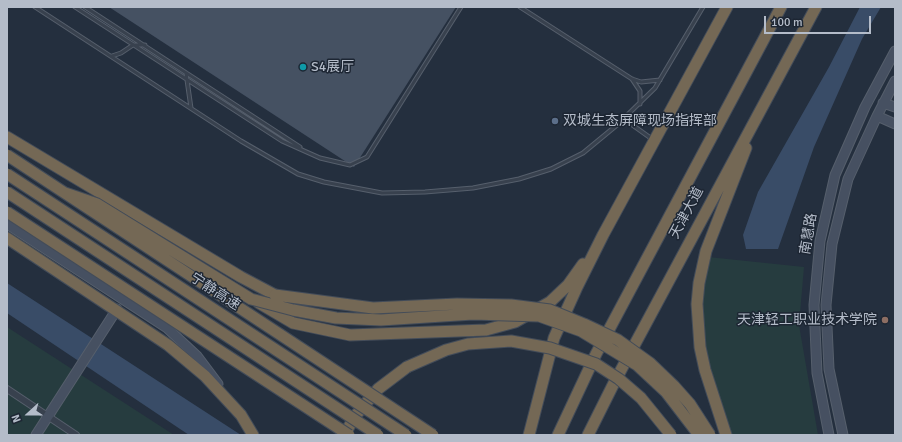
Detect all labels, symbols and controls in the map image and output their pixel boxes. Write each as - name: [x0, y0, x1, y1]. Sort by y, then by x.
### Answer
- scale bar: [766, 8, 873, 34]
- text: 100 m: [771, 15, 803, 30]
- place label: S4展厅: [311, 59, 354, 75]
- marker: S4展厅: [298, 62, 308, 72]
- place label: 双城生态屏障现场指挥部: [563, 113, 717, 129]
- marker: 双城生态屏障现场指挥部: [550, 116, 560, 126]
- street label: 天津大道: [666, 184, 708, 242]
- street label: 南慧路: [797, 212, 821, 256]
- street label: 宁静高速: [187, 270, 243, 314]
- place label: 天津轻工职业技术学院: [737, 312, 877, 328]
- marker: 天津轻工职业技术学院: [880, 315, 890, 325]
- north arrow: [8, 394, 48, 434]
- text: N: [9, 413, 24, 424]

